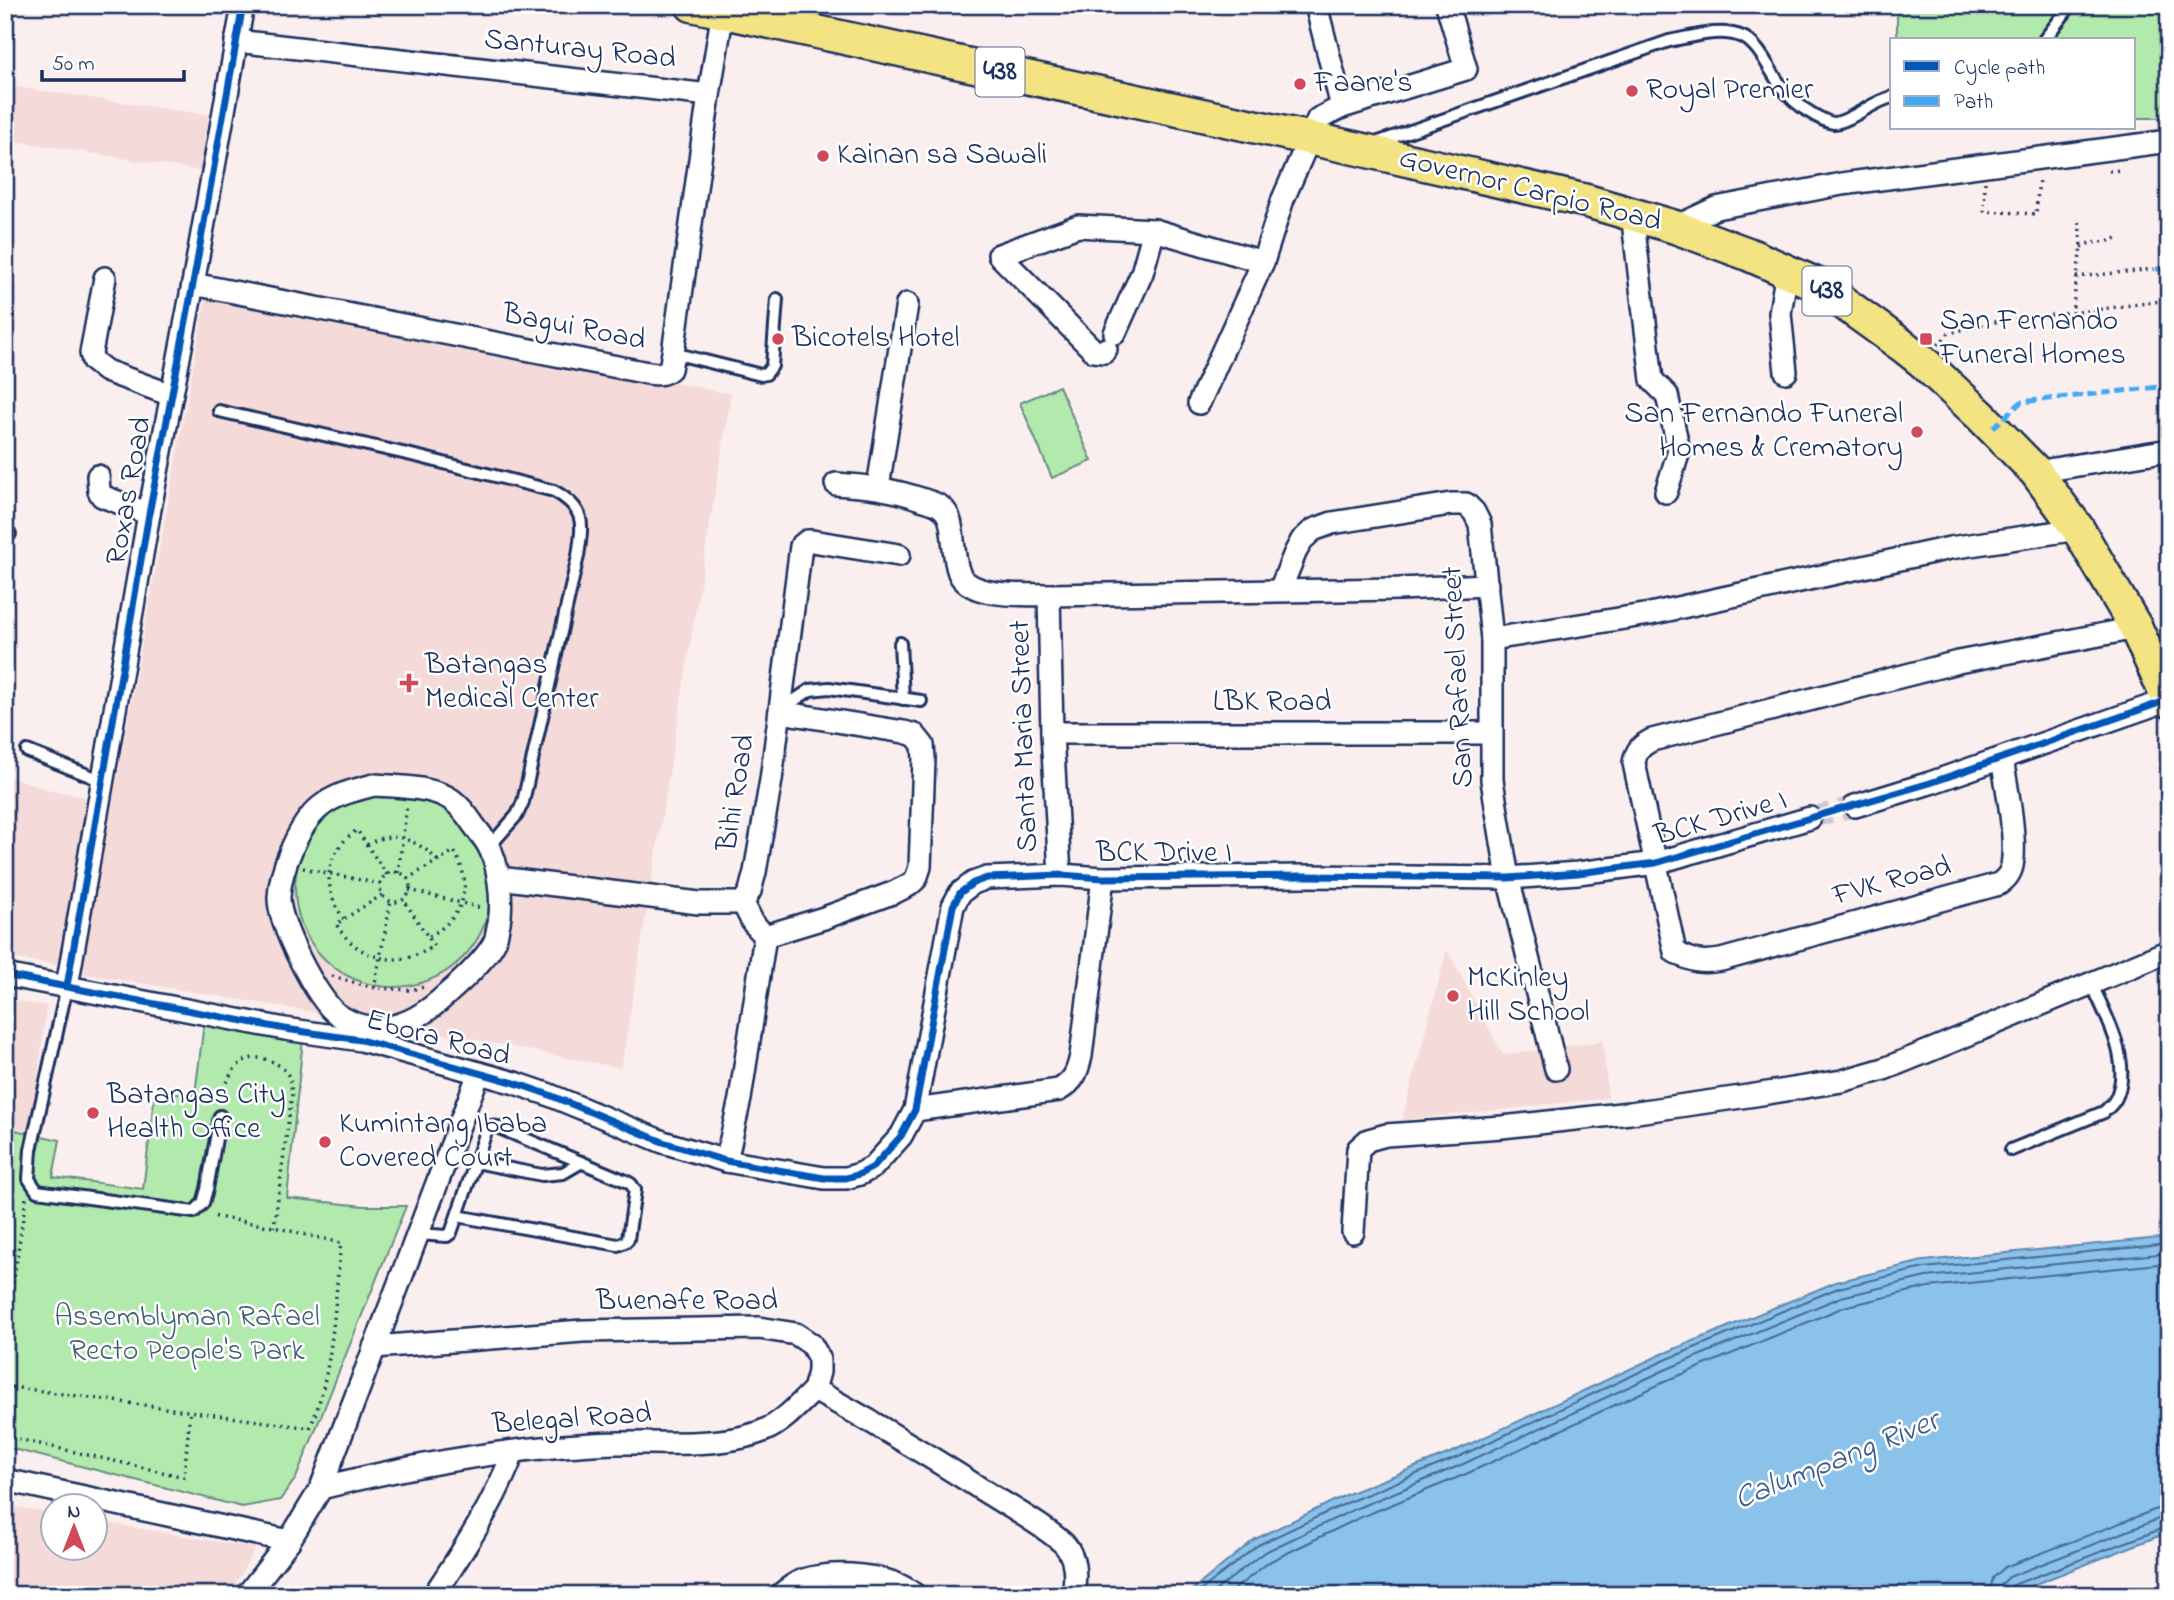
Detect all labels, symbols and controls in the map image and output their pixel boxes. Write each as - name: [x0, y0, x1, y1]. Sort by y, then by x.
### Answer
- street label: Santuray Road: [482, 18, 678, 82]
- scale bar: [42, 38, 184, 82]
- legend: [1890, 38, 2136, 130]
- road number: 438: [976, 48, 1024, 96]
- text: 50 m: [52, 50, 95, 80]
- text: Cycle path: [1954, 54, 2045, 86]
- place label: Faane's: [1313, 62, 1412, 106]
- place label: Royal Premier: [1646, 69, 1814, 113]
- marker: Faane's: [1292, 76, 1308, 92]
- marker: Royal Premier: [1624, 83, 1640, 99]
- text: Path: [1954, 88, 1993, 118]
- place label: Kainan sa Sawali: [837, 134, 1047, 178]
- street label: Governor Carpio Road: [1394, 137, 1666, 245]
- marker: Kainan sa Sawali: [815, 148, 831, 164]
- road number: 438: [1802, 266, 1852, 316]
- street label: Bagui Road: [498, 292, 650, 363]
- place label: San Fernando Funeral Homes: [1939, 300, 2126, 378]
- place label: Bicotels Hotel: [791, 317, 959, 361]
- marker: Bicotels Hotel: [770, 331, 786, 347]
- marker: San Fernando Funeral Homes: [1918, 331, 1934, 347]
- place label: San Fernando Funeral Homes & Crematory: [1624, 393, 1903, 471]
- street label: Roxas Road: [95, 413, 165, 569]
- marker: San Fernando Funeral Homes & Crematory: [1909, 424, 1925, 440]
- street label: San Rafael Street: [1431, 565, 1487, 789]
- street label: Santa Maria Street: [999, 619, 1051, 853]
- place label: Batangas Medical Center: [424, 644, 599, 722]
- marker: Batangas Medical Center: [399, 673, 419, 693]
- street label: LBK Road: [1213, 681, 1331, 725]
- street label: Bihi Road: [706, 731, 768, 856]
- street label: BCK Drive I: [1649, 779, 1792, 859]
- street label: BCK Drive I: [1095, 832, 1232, 876]
- street label: FVK Road: [1827, 845, 1956, 919]
- place label: McKinley Hill School: [1467, 957, 1590, 1035]
- marker: McKinley Hill School: [1445, 988, 1461, 1004]
- street label: Ebora Road: [361, 999, 515, 1079]
- place label: Batangas City Health Office: [106, 1074, 286, 1152]
- place label: Kumintang Ibaba Covered Court: [339, 1103, 547, 1181]
- marker: Batangas City Health Office: [85, 1105, 101, 1121]
- marker: Kumintang Ibaba Covered Court: [317, 1134, 333, 1150]
- street label: Buenafe Road: [595, 1280, 778, 1324]
- park label: Assemblyman Rafael Recto People's Park: [54, 1296, 320, 1374]
- street label: Belegal Road: [490, 1392, 653, 1448]
- water label: Calumpang River: [1728, 1397, 1950, 1523]
- north arrow: [38, 1492, 108, 1562]
- text: N: [68, 1499, 81, 1526]

